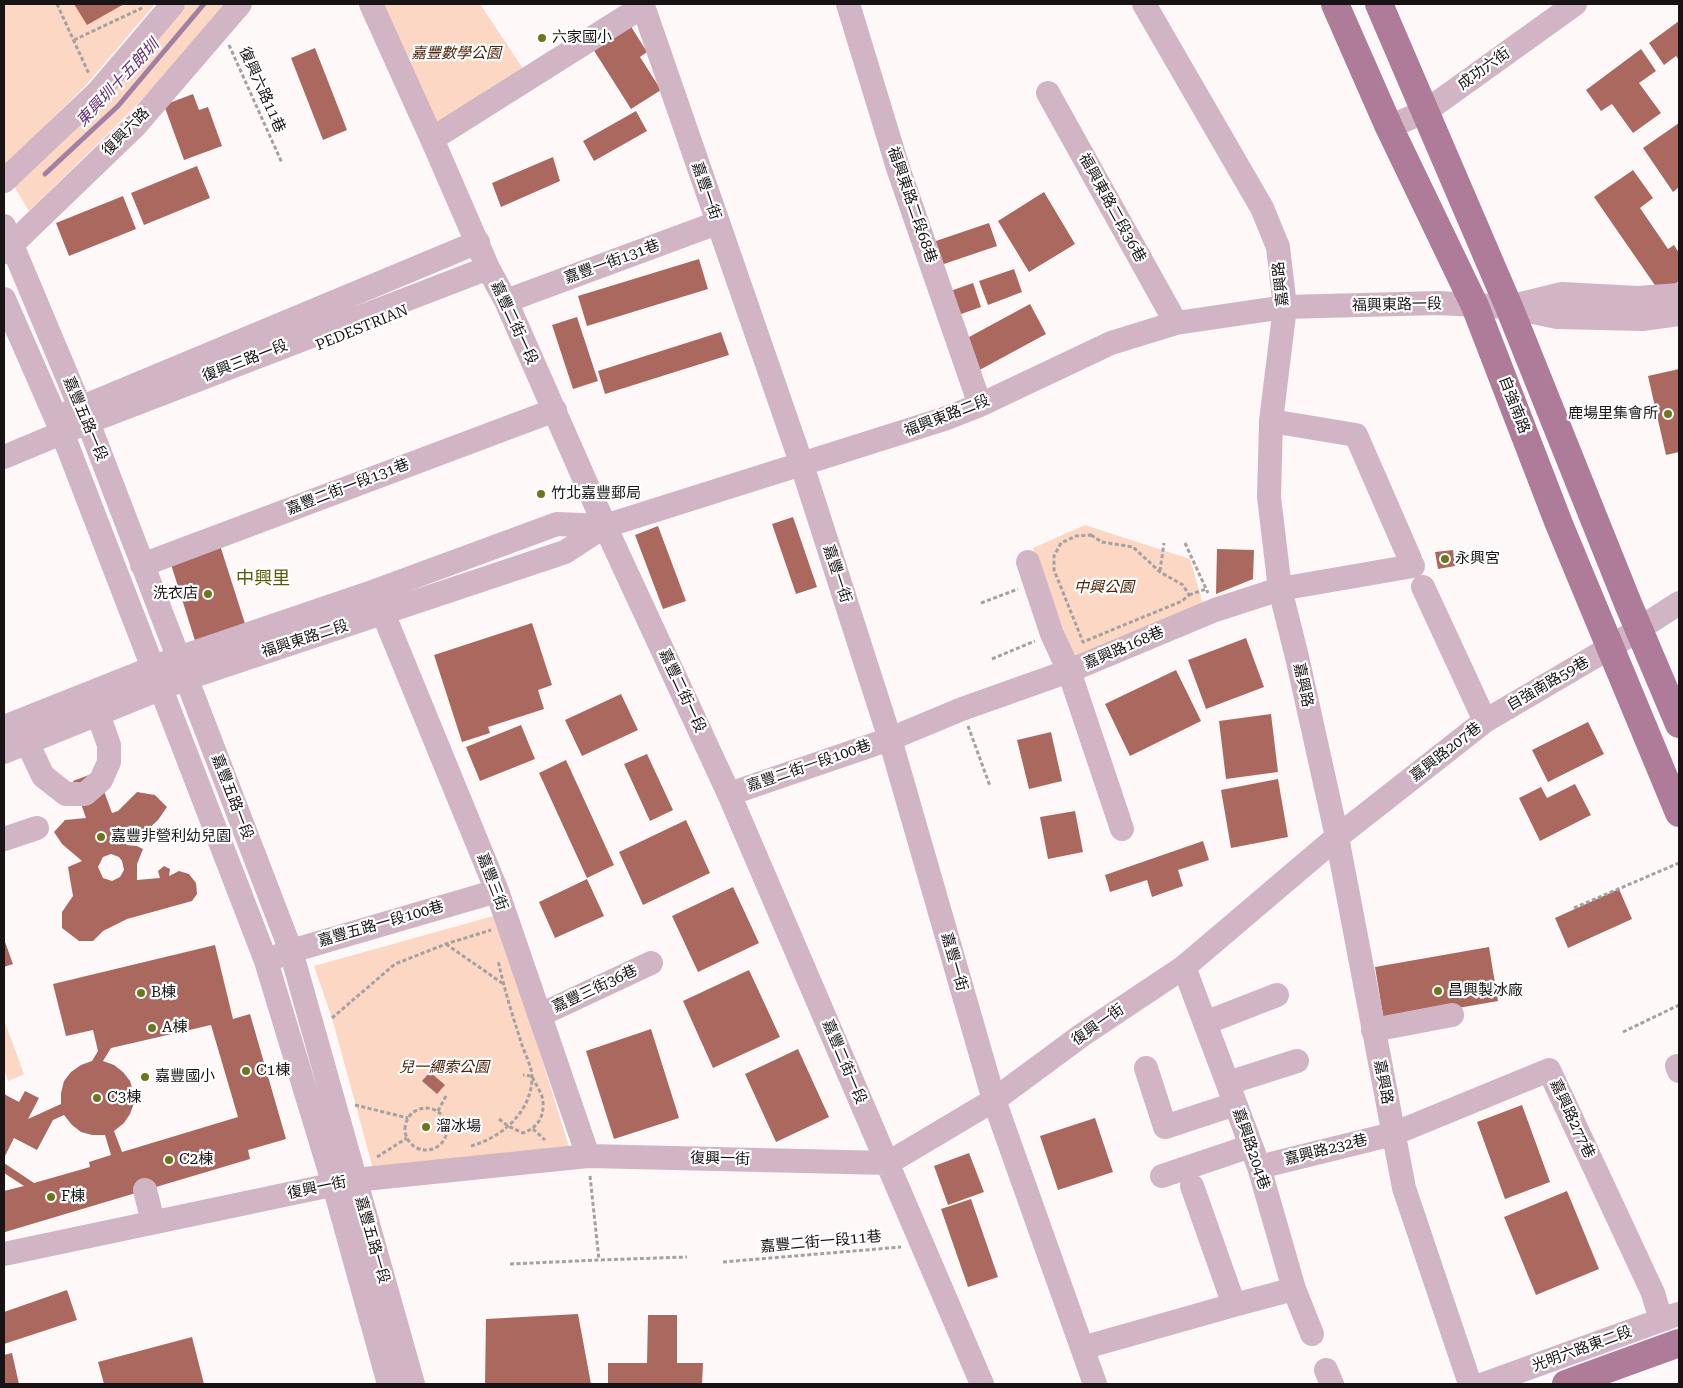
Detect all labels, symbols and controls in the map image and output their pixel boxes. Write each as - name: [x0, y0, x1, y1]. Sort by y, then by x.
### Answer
- place label: 六家國小: [552, 29, 612, 47]
- marker: 六家國小: [536, 32, 548, 44]
- water label: 東興圳十五朗圳: [73, 35, 163, 131]
- street label: 復興六路11巷: [235, 44, 289, 136]
- street label: 成功六街: [1454, 44, 1514, 94]
- park label: 嘉豐數學公園: [411, 45, 501, 63]
- street label: 復興六路: [99, 104, 153, 160]
- street label: 福興東路二段68巷: [884, 144, 940, 266]
- street label: 福興東路二段36巷: [1075, 150, 1149, 266]
- street label: 嘉豐一街: [688, 160, 724, 222]
- street label: 嘉豐一街131巷: [562, 236, 662, 288]
- street label: 嘉興路: [1270, 261, 1292, 307]
- street label: 嘉豐二街一段: [487, 278, 541, 368]
- street label: 福興東路一段: [1352, 295, 1442, 315]
- street label: PEDESTRIAN: [313, 301, 411, 355]
- street label: 復興三路一段: [200, 336, 290, 386]
- street label: 嘉豐五路一段: [59, 374, 111, 464]
- street label: 自強南路: [1495, 374, 1533, 436]
- street label: 福興東路二段: [902, 391, 992, 441]
- place label: 鹿場里集會所: [1568, 405, 1658, 423]
- marker: 鹿場里集會所: [1662, 408, 1674, 420]
- street label: 嘉豐二街一段131巷: [284, 455, 412, 519]
- place label: 竹北嘉豐郵局: [551, 485, 641, 503]
- marker: 竹北嘉豐郵局: [535, 488, 547, 500]
- street label: 嘉豐一街: [819, 543, 855, 605]
- place label: 永興宮: [1455, 550, 1500, 568]
- marker: 永興宮: [1439, 553, 1451, 565]
- district label: 中興里: [236, 568, 290, 590]
- park label: 中興公園: [1074, 579, 1134, 597]
- place label: 洗衣店: [153, 585, 198, 603]
- marker: 洗衣店: [202, 588, 214, 600]
- street label: 福興東路二段: [259, 617, 351, 661]
- street label: 嘉興路168巷: [1081, 623, 1167, 673]
- street label: 嘉豐二街一段: [655, 646, 709, 736]
- street label: 自強南路59巷: [1504, 653, 1592, 715]
- street label: 嘉興路: [1290, 661, 1316, 709]
- street label: 嘉興路207巷: [1407, 719, 1485, 785]
- street label: 嘉豐二街一段100巷: [745, 736, 873, 796]
- street label: 嘉豐五路一段: [207, 752, 257, 842]
- place label: 嘉豐非營利幼兒園: [111, 828, 231, 846]
- marker: 嘉豐非營利幼兒園: [95, 831, 107, 843]
- street label: 嘉豐三街: [473, 851, 511, 913]
- street label: 嘉豐五路一段100巷: [316, 897, 446, 951]
- street label: 嘉豐一街: [937, 931, 971, 993]
- street label: 嘉豐三街36巷: [550, 961, 640, 1017]
- place label: 昌興製冰廠: [1448, 982, 1523, 1000]
- place label: B棟: [151, 984, 176, 1002]
- marker: 昌興製冰廠: [1432, 985, 1444, 997]
- marker: B棟: [135, 987, 147, 999]
- street label: 復興一街: [1068, 1000, 1128, 1050]
- street label: 嘉豐二街一段: [818, 1017, 870, 1107]
- place label: A棟: [162, 1019, 187, 1037]
- marker: A棟: [146, 1022, 158, 1034]
- street label: 嘉興路: [1370, 1058, 1396, 1106]
- park label: 兒一繩索公園: [399, 1059, 489, 1077]
- place label: C1棟: [256, 1062, 290, 1080]
- marker: C1棟: [240, 1065, 252, 1077]
- place label: 嘉豐國小: [155, 1068, 215, 1086]
- marker: 嘉豐國小: [139, 1071, 151, 1083]
- street label: 嘉興路277巷: [1546, 1077, 1598, 1161]
- place label: C3棟: [107, 1089, 141, 1107]
- marker: C3棟: [91, 1092, 103, 1104]
- street label: 嘉興路204巷: [1229, 1106, 1273, 1192]
- place label: 溜冰場: [436, 1118, 481, 1136]
- marker: 溜冰場: [420, 1121, 432, 1133]
- street label: 嘉興路232巷: [1282, 1131, 1370, 1169]
- street label: 復興一街: [690, 1149, 750, 1169]
- place label: C2棟: [179, 1151, 213, 1169]
- marker: C2棟: [163, 1154, 175, 1166]
- street label: 復興一街: [286, 1173, 348, 1203]
- place label: F棟: [61, 1188, 85, 1206]
- marker: F棟: [45, 1191, 57, 1203]
- street label: 嘉豐五路一段: [351, 1194, 393, 1286]
- street label: 嘉豐二街一段11巷: [760, 1228, 882, 1256]
- street label: 光明六路東二段: [1530, 1323, 1634, 1375]

